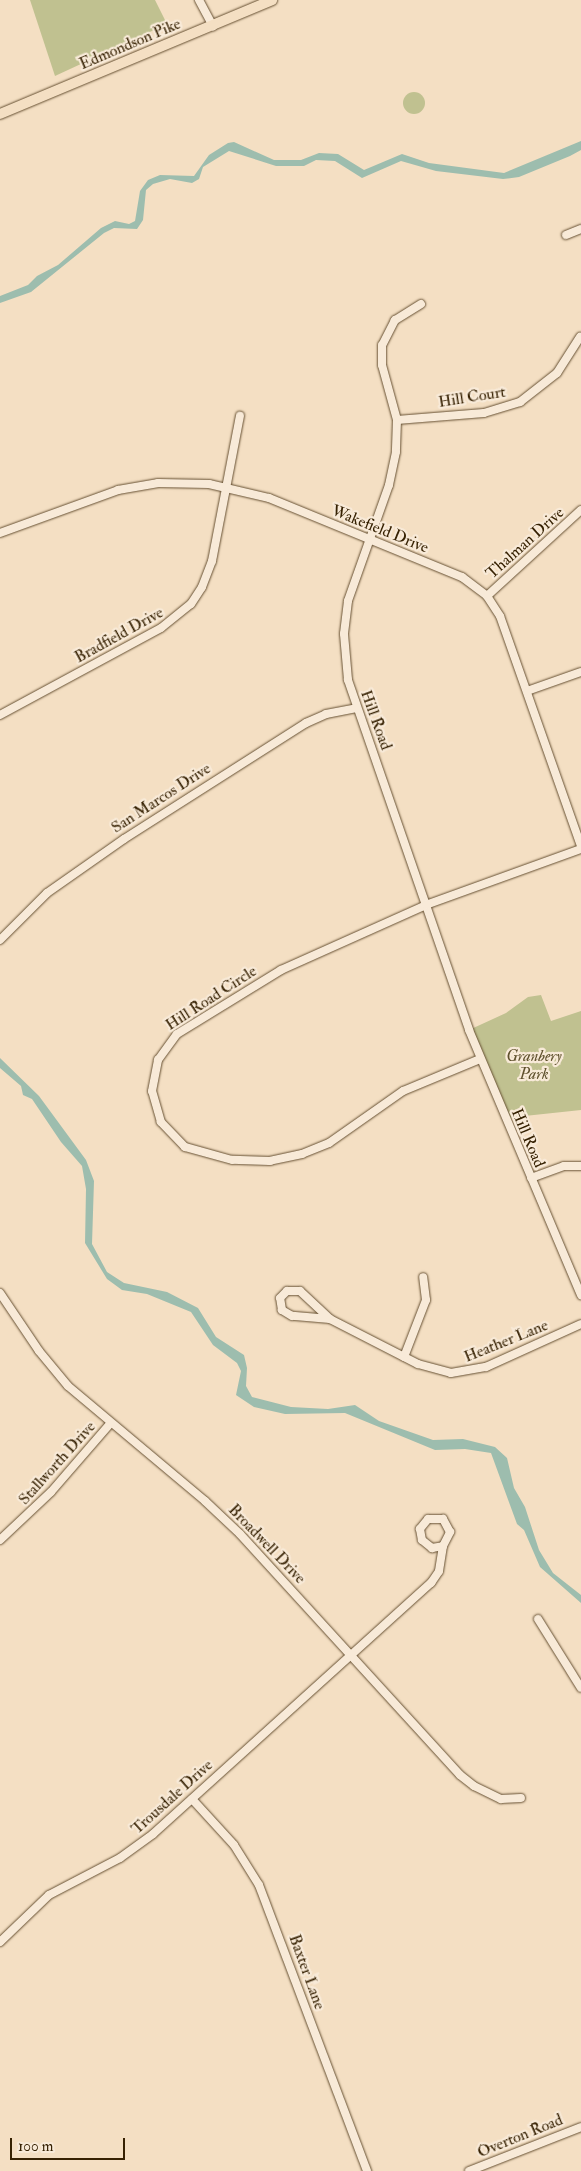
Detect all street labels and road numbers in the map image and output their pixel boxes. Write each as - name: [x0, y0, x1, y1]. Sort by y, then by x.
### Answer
- street label: Edmondson Pike: [77, 14, 183, 74]
- street label: Hill Court: [437, 382, 507, 412]
- street label: Wakefield Drive: [329, 501, 431, 557]
- street label: Thalman Drive: [482, 503, 568, 583]
- street label: Bradfield Drive: [71, 603, 167, 667]
- street label: Hill Road: [356, 687, 396, 753]
- street label: San Marcos Drive: [108, 759, 214, 837]
- street label: Hill Road Circle: [162, 961, 260, 1035]
- street label: Hill Road: [507, 1106, 549, 1170]
- street label: Heather Lane: [461, 1315, 551, 1367]
- street label: Stallworth Drive: [14, 1417, 100, 1509]
- street label: Broadwell Drive: [224, 1500, 310, 1588]
- street label: Trousdale Drive: [127, 1756, 217, 1838]
- street label: Baxter Lane: [285, 1932, 329, 2012]
- street label: Overton Road: [475, 2110, 565, 2162]

